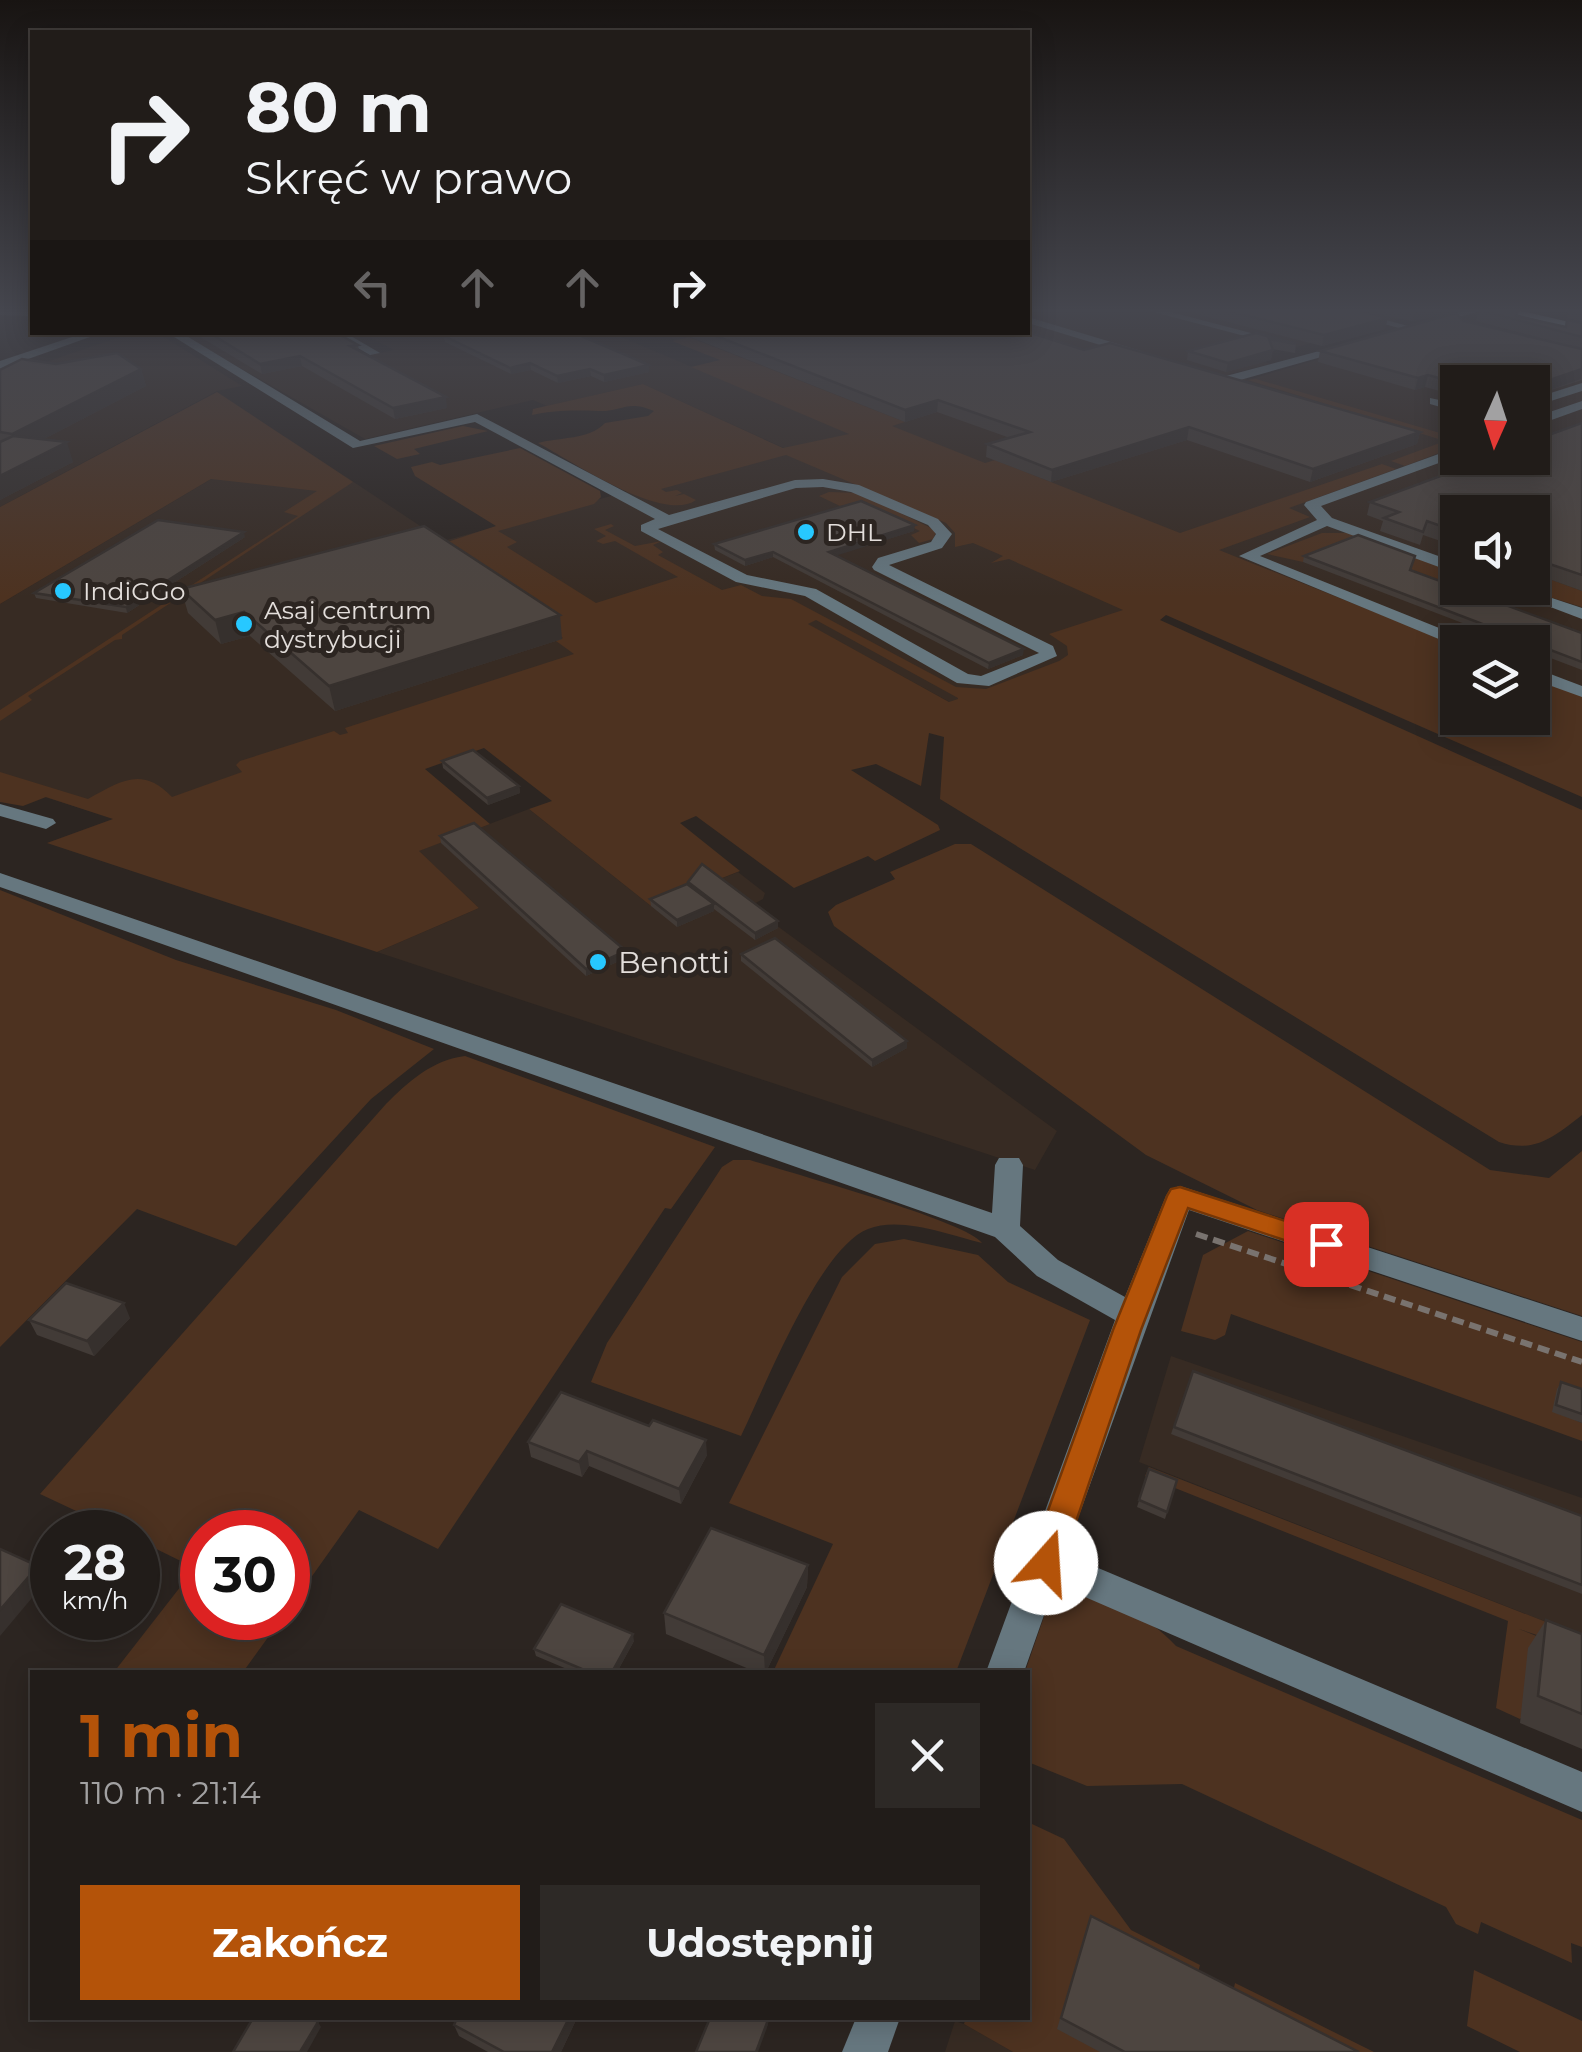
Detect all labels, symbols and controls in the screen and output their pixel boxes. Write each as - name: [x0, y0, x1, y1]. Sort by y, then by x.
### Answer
- text: 80 m: [245, 64, 432, 150]
- icon: right: [80, 70, 210, 200]
- text: Skręć w prawo: [245, 150, 572, 205]
- icon: left: [345, 260, 400, 315]
- icon: ahead: [450, 260, 505, 315]
- icon: ahead: [555, 260, 610, 315]
- icon: right: [660, 260, 715, 315]
- north arrow: [1440, 365, 1550, 475]
- map controls: [1440, 365, 1550, 735]
- button: sound: [1440, 495, 1550, 605]
- place label: DHL: [826, 517, 882, 547]
- marker: DHL: [795, 521, 817, 543]
- place label: IndiGGo: [83, 576, 185, 606]
- marker: IndiGGo: [52, 580, 74, 602]
- place label: Asaj centrum dystrybucji: [264, 595, 432, 654]
- marker: Asaj centrum dystrybucji: [233, 613, 255, 635]
- button: layers: [1440, 625, 1550, 735]
- place label: Benotti: [618, 944, 730, 981]
- marker: Benotti: [587, 951, 609, 973]
- pin: [1284, 1202, 1369, 1287]
- icon: arrive: [1299, 1217, 1354, 1272]
- speed limit sign: 30: [180, 1510, 310, 1640]
- position arrow: [994, 1511, 1098, 1615]
- text: 28: [64, 1532, 126, 1593]
- text: km/h: [62, 1585, 128, 1615]
- text: 1 min: [80, 1699, 243, 1772]
- button: close: [875, 1703, 980, 1808]
- text: 110 m · 21:14: [80, 1773, 261, 1812]
- button: Zakończ: [80, 1885, 520, 2000]
- button: Udostępnij: [540, 1885, 980, 2000]

